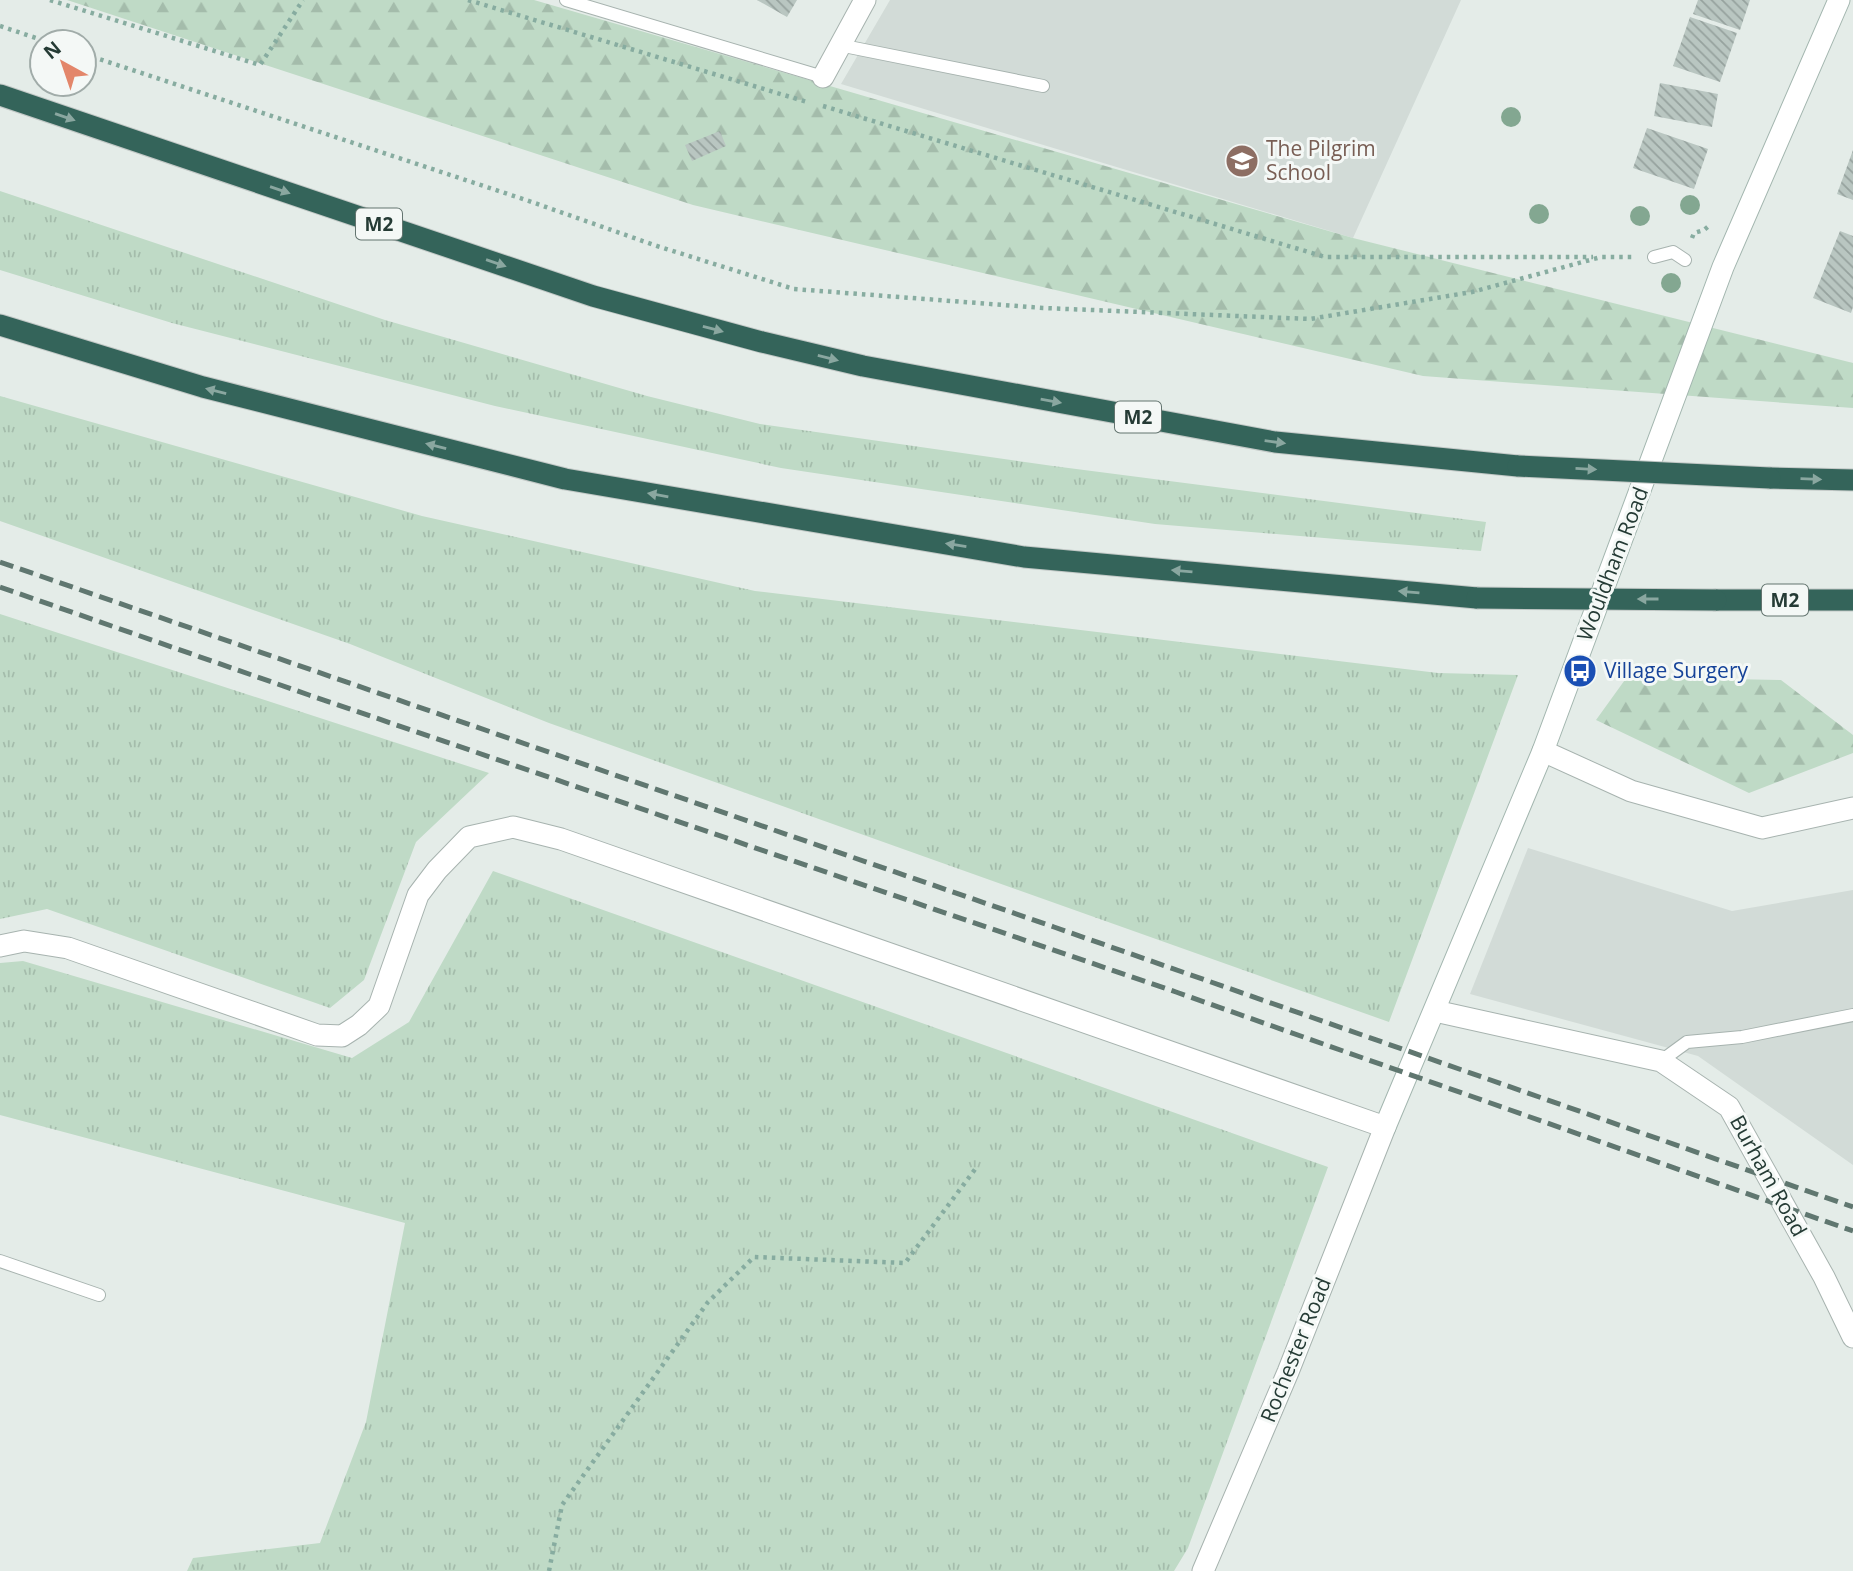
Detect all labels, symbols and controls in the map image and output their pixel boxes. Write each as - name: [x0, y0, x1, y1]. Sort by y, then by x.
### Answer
- north arrow: [28, 28, 98, 98]
- text: N: [38, 35, 66, 65]
- one-way arrow: [54, 112, 75, 123]
- place label: The Pilgrim School: [1266, 134, 1376, 186]
- school or university icon: The Pilgrim School: [1223, 142, 1261, 180]
- one-way arrow: [270, 185, 291, 196]
- road number: M2: [356, 208, 402, 240]
- one-way arrow: [485, 258, 506, 269]
- one-way arrow: [703, 324, 724, 334]
- one-way arrow: [817, 353, 839, 364]
- one-way arrow: [205, 385, 227, 396]
- one-way arrow: [1040, 396, 1062, 407]
- road number: M2: [1115, 402, 1161, 432]
- one-way arrow: [1264, 437, 1286, 448]
- one-way arrow: [425, 440, 447, 451]
- one-way arrow: [1576, 464, 1598, 475]
- one-way arrow: [1801, 473, 1823, 485]
- street label: Wouldham Road: [1570, 483, 1654, 645]
- one-way arrow: [647, 490, 669, 501]
- one-way arrow: [945, 539, 967, 550]
- one-way arrow: [1171, 565, 1193, 576]
- road number: M2: [1762, 584, 1808, 615]
- one-way arrow: [1397, 586, 1419, 597]
- one-way arrow: [1637, 593, 1659, 605]
- bus stop icon: Village Surgery: [1561, 652, 1599, 690]
- place label: Village Surgery: [1604, 656, 1748, 684]
- street label: Burham Road: [1724, 1110, 1814, 1241]
- street label: Rochester Road: [1253, 1273, 1337, 1426]

